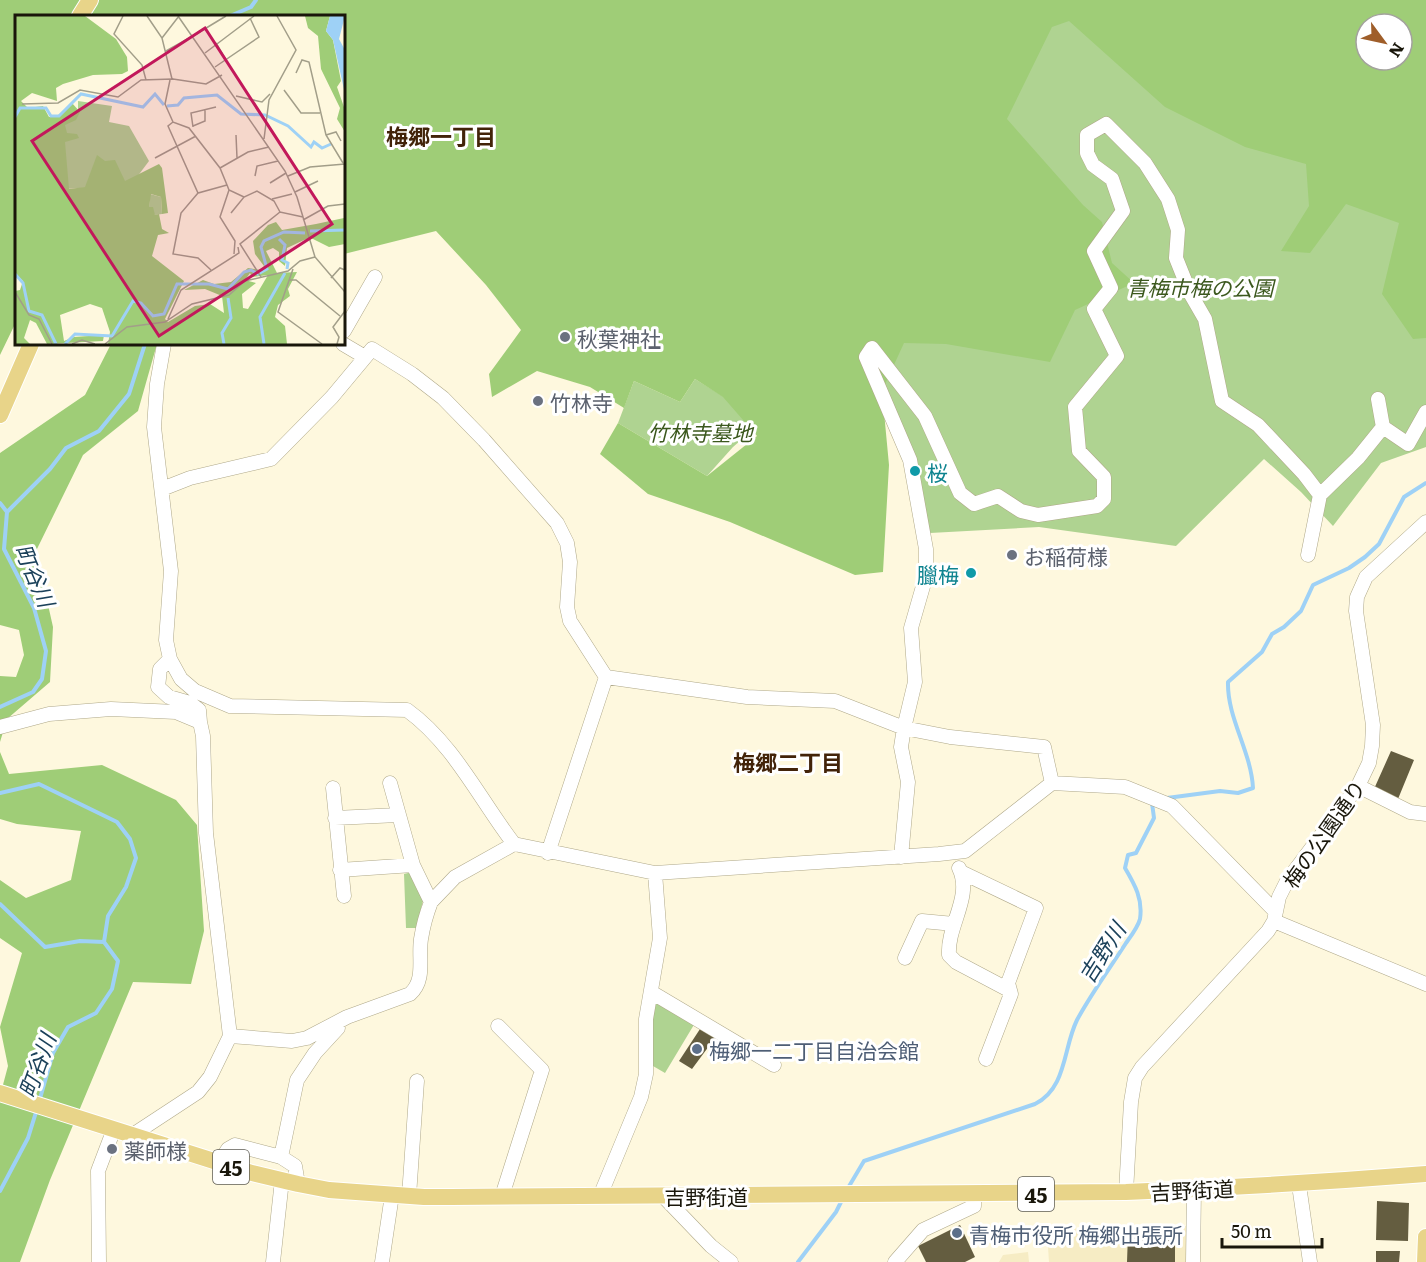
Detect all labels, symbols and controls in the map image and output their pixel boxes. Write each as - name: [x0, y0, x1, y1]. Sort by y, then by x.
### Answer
- north arrow: [1354, 12, 1414, 72]
- inset map: [15, 15, 345, 345]
- text: N: [1384, 39, 1411, 63]
- district label: 梅郷一丁目: [386, 119, 496, 152]
- park label: 青梅市梅の公園: [1127, 271, 1276, 302]
- place label: 秋葉神社: [577, 322, 661, 353]
- marker: 秋葉神社: [558, 330, 572, 344]
- place label: 竹林寺: [550, 386, 613, 417]
- marker: 竹林寺: [531, 394, 545, 408]
- park label: 竹林寺墓地: [648, 416, 754, 447]
- place label: 桜: [927, 456, 948, 487]
- marker: 桜: [908, 464, 922, 478]
- water label: 町谷川: [8, 538, 65, 614]
- place label: お稲荷様: [1024, 540, 1108, 571]
- marker: お稲荷様: [1005, 548, 1019, 562]
- place label: 臘梅: [917, 558, 959, 589]
- marker: 臘梅: [964, 566, 978, 580]
- district label: 梅郷二丁目: [733, 745, 843, 778]
- street label: 梅の公園通り: [1274, 773, 1372, 893]
- water label: 吉野川: [1070, 914, 1134, 989]
- water label: 町谷川: [9, 1026, 63, 1102]
- place label: 梅郷一二丁目自治会館: [709, 1034, 919, 1065]
- marker: 梅郷一二丁目自治会館: [690, 1042, 704, 1056]
- place label: 薬師様: [124, 1134, 187, 1165]
- marker: 薬師様: [105, 1142, 119, 1156]
- road number: 45: [213, 1150, 249, 1184]
- street label: 吉野街道: [1149, 1171, 1235, 1207]
- road number: 45: [1018, 1177, 1054, 1211]
- street label: 吉野街道: [664, 1180, 748, 1211]
- scale bar: [1222, 1211, 1322, 1249]
- text: 50 m: [1231, 1217, 1272, 1244]
- place label: 青梅市役所 梅郷出張所: [969, 1218, 1183, 1249]
- marker: 青梅市役所 梅郷出張所: [950, 1226, 964, 1240]

